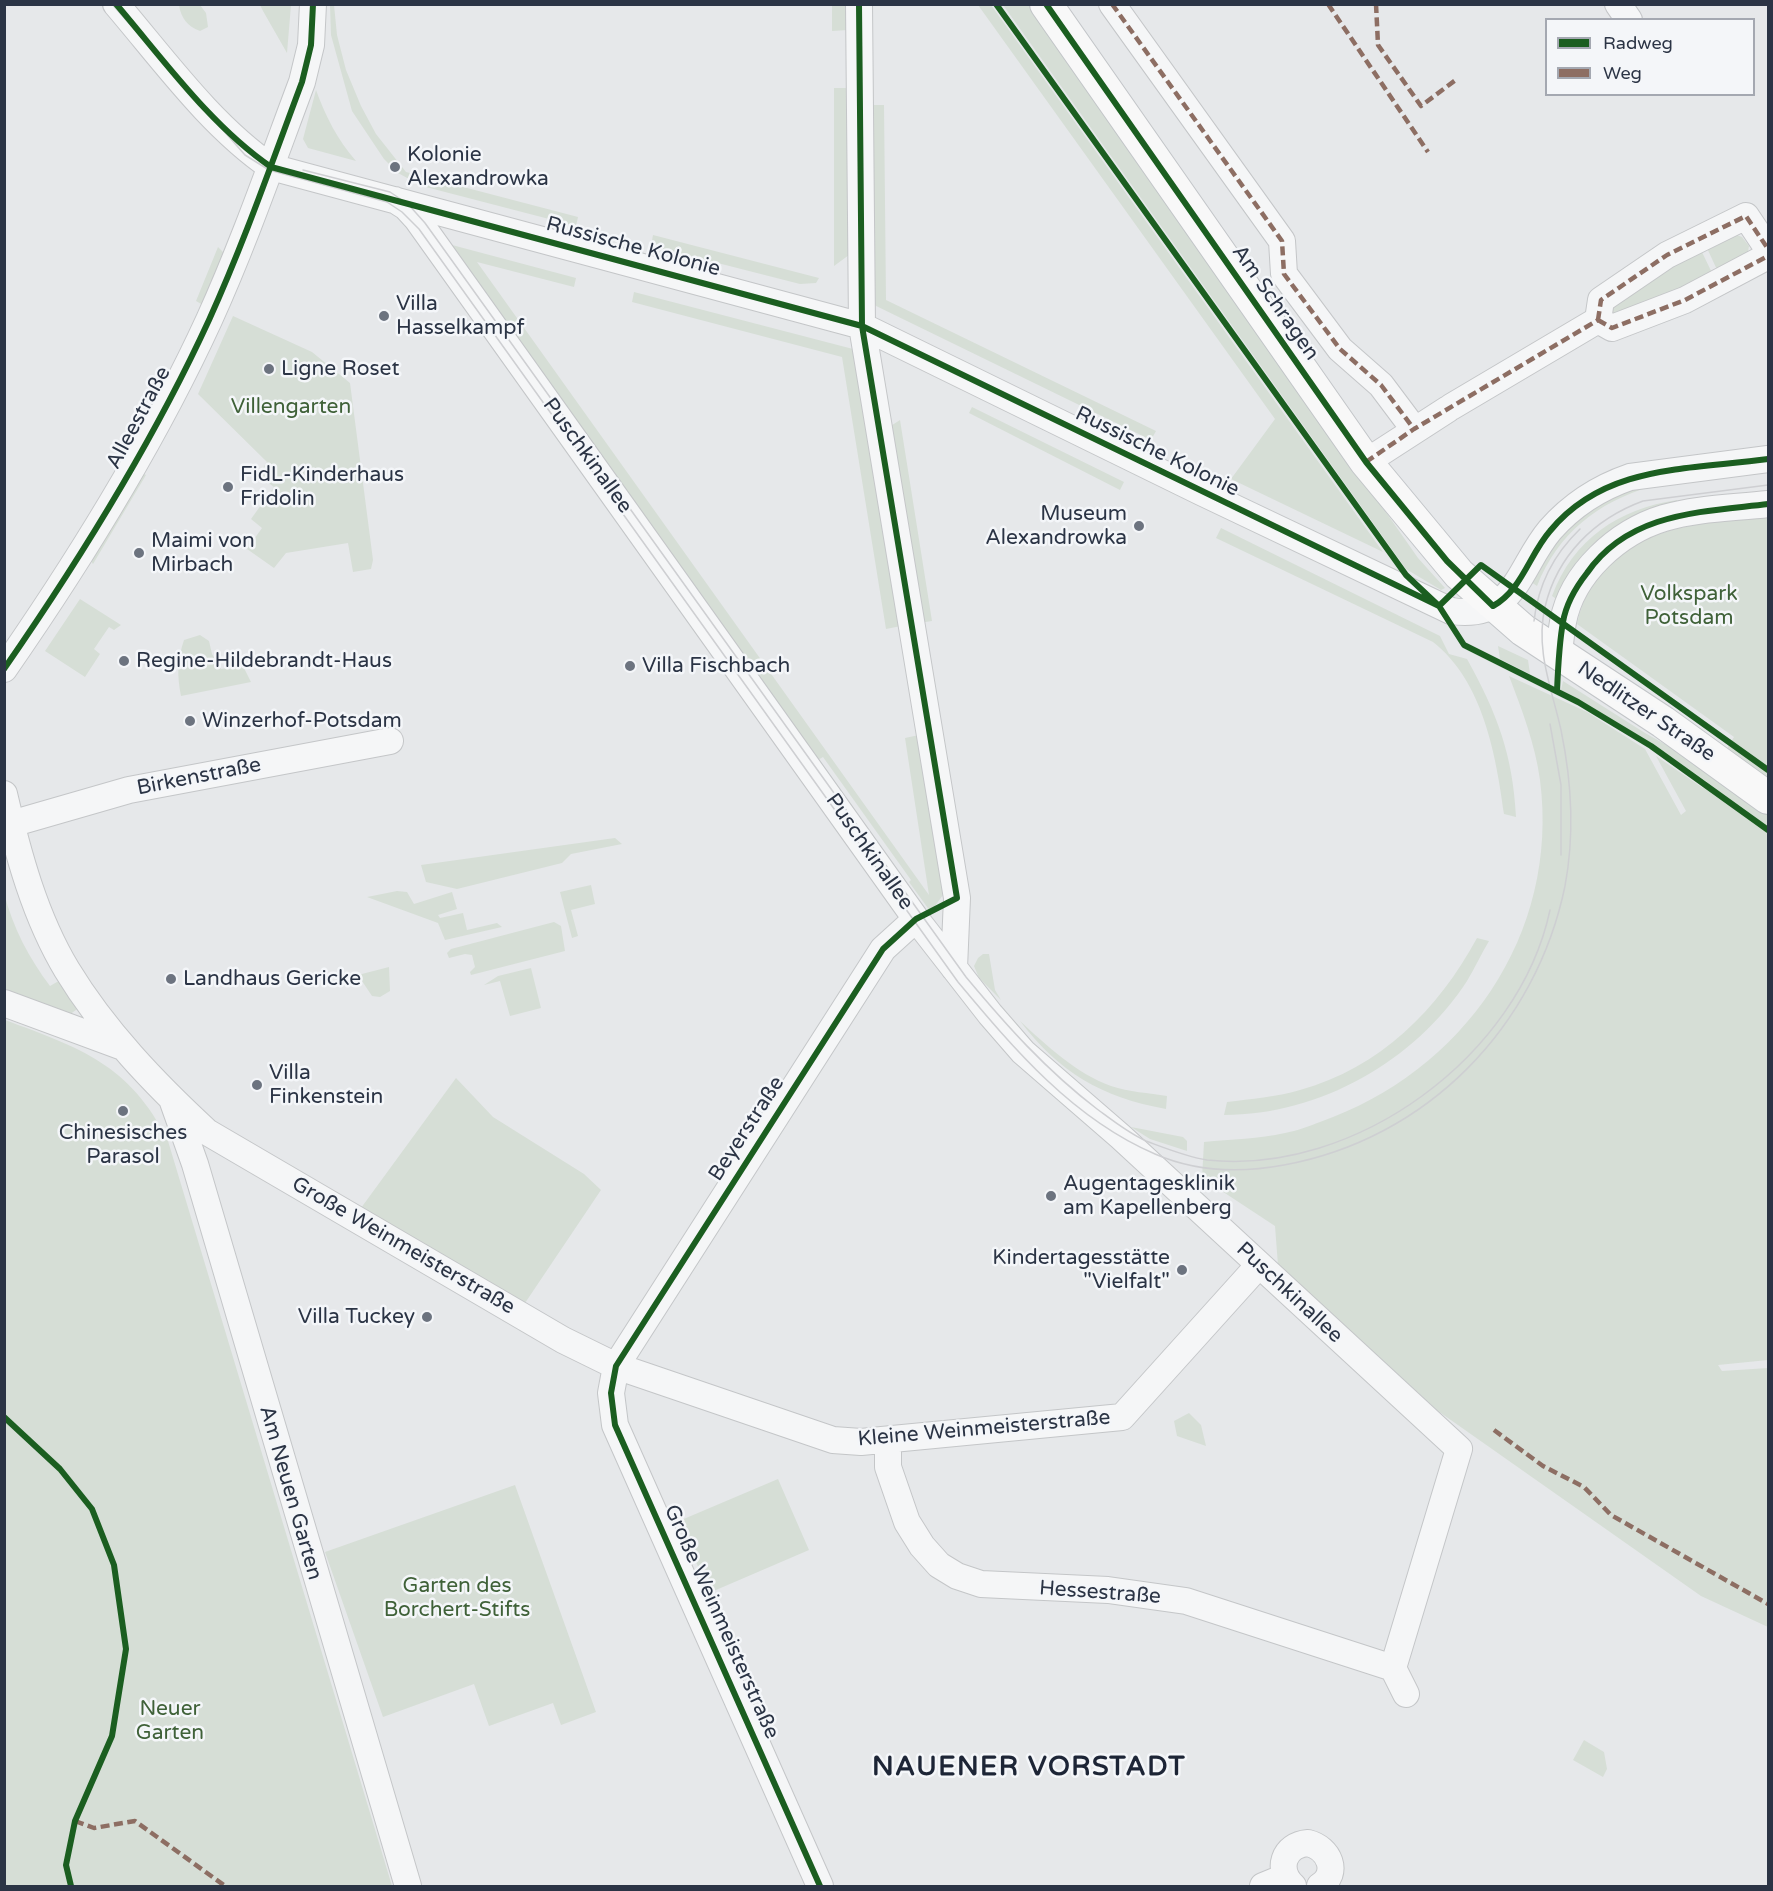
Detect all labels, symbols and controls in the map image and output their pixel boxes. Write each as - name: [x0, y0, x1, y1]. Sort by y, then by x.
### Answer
- legend: [1545, 18, 1755, 96]
- text: Radweg: [1603, 32, 1673, 54]
- text: Weg: [1603, 62, 1642, 84]
- place label: Kolonie Alexandrowka: [407, 142, 549, 192]
- marker: Kolonie Alexandrowka: [388, 160, 402, 174]
- street label: Russische Kolonie: [543, 212, 723, 282]
- street label: Am Schragen: [1226, 240, 1324, 366]
- place label: Villa Hasselkampf: [396, 291, 524, 341]
- marker: Villa Hasselkampf: [377, 309, 391, 323]
- place label: Ligne Roset: [281, 356, 399, 382]
- marker: Ligne Roset: [262, 362, 276, 376]
- street label: Alleestraße: [102, 363, 176, 473]
- street label: Puschkinallee: [537, 393, 637, 519]
- park label: Villengarten: [231, 394, 351, 420]
- street label: Russische Kolonie: [1071, 401, 1243, 503]
- place label: FidL-Kinderhaus Fridolin: [240, 462, 404, 512]
- marker: FidL-Kinderhaus Fridolin: [221, 480, 235, 494]
- place label: Museum Alexandrowka: [985, 501, 1127, 551]
- marker: Museum Alexandrowka: [1132, 519, 1146, 533]
- place label: Maimi von Mirbach: [151, 528, 255, 578]
- marker: Maimi von Mirbach: [132, 546, 146, 560]
- park label: Volkspark Potsdam: [1640, 581, 1738, 631]
- place label: Regine-Hildebrandt-Haus: [136, 648, 392, 674]
- place label: Villa Fischbach: [642, 653, 790, 679]
- marker: Regine-Hildebrandt-Haus: [117, 654, 131, 668]
- street label: Nedlitzer Straße: [1572, 657, 1720, 767]
- marker: Villa Fischbach: [623, 659, 637, 673]
- place label: Winzerhof-Potsdam: [202, 708, 402, 734]
- marker: Winzerhof-Potsdam: [183, 714, 197, 728]
- street label: Birkenstraße: [135, 753, 263, 801]
- street label: Puschkinallee: [820, 789, 918, 915]
- place label: Landhaus Gericke: [183, 966, 361, 992]
- marker: Landhaus Gericke: [164, 972, 178, 986]
- place label: Villa Finkenstein: [269, 1060, 383, 1110]
- street label: Beyerstraße: [704, 1072, 790, 1186]
- marker: Villa Finkenstein: [250, 1078, 264, 1092]
- marker: Chinesisches Parasol: [116, 1104, 130, 1118]
- place label: Chinesisches Parasol: [59, 1120, 187, 1170]
- place label: Augentagesklinik am Kapellenberg: [1063, 1171, 1235, 1221]
- street label: Große Weinmeisterstraße: [287, 1172, 519, 1320]
- marker: Augentagesklinik am Kapellenberg: [1044, 1189, 1058, 1203]
- street label: Puschkinallee: [1231, 1237, 1347, 1349]
- place label: Kindertagesstätte "Vielfalt": [992, 1245, 1170, 1295]
- marker: Kindertagesstätte "Vielfalt": [1175, 1263, 1189, 1277]
- place label: Villa Tuckey: [298, 1304, 415, 1330]
- marker: Villa Tuckey: [420, 1310, 434, 1324]
- street label: Am Neuen Garten: [253, 1403, 327, 1583]
- street label: Kleine Weinmeisterstraße: [857, 1405, 1111, 1453]
- street label: Große Weinmeisterstraße: [658, 1501, 784, 1743]
- park label: Garten des Borchert-Stifts: [384, 1573, 530, 1623]
- street label: Hessestraße: [1038, 1576, 1162, 1610]
- park label: Neuer Garten: [136, 1696, 204, 1746]
- district label: NAUENER VORSTADT: [872, 1752, 1186, 1784]

